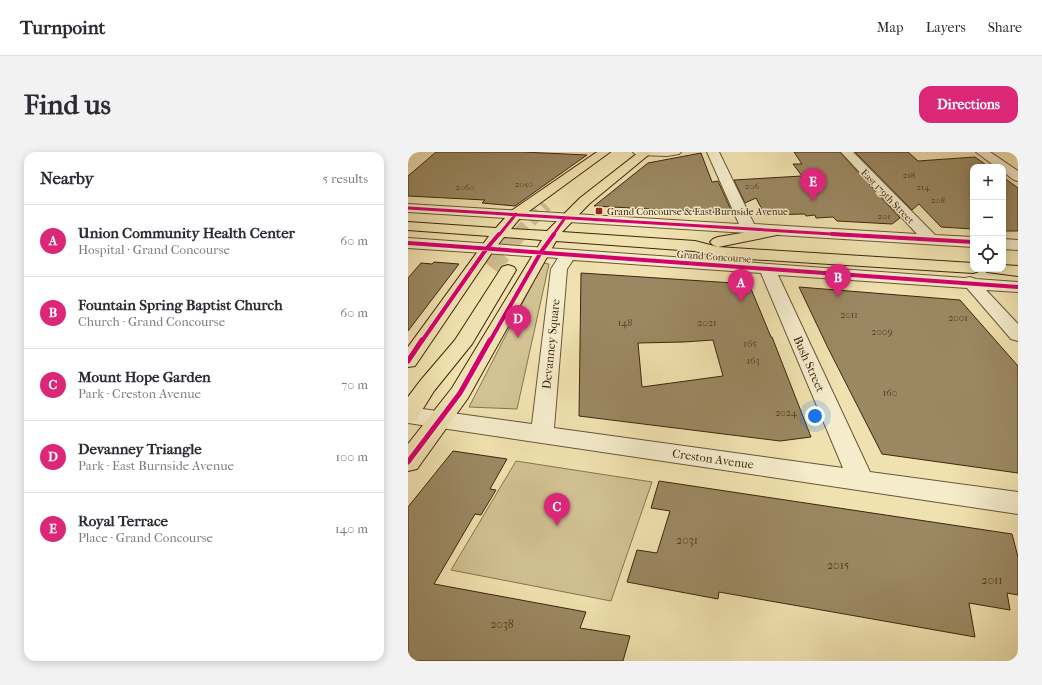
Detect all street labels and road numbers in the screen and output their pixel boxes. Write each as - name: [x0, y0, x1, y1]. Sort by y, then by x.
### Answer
- street label: East 179th Street: [858, 167, 917, 227]
- street label: Grand Concourse: [676, 248, 752, 266]
- street label: Devanney Square: [539, 298, 563, 390]
- street label: Bush Street: [790, 334, 828, 395]
- street label: Creston Avenue: [671, 446, 755, 472]

